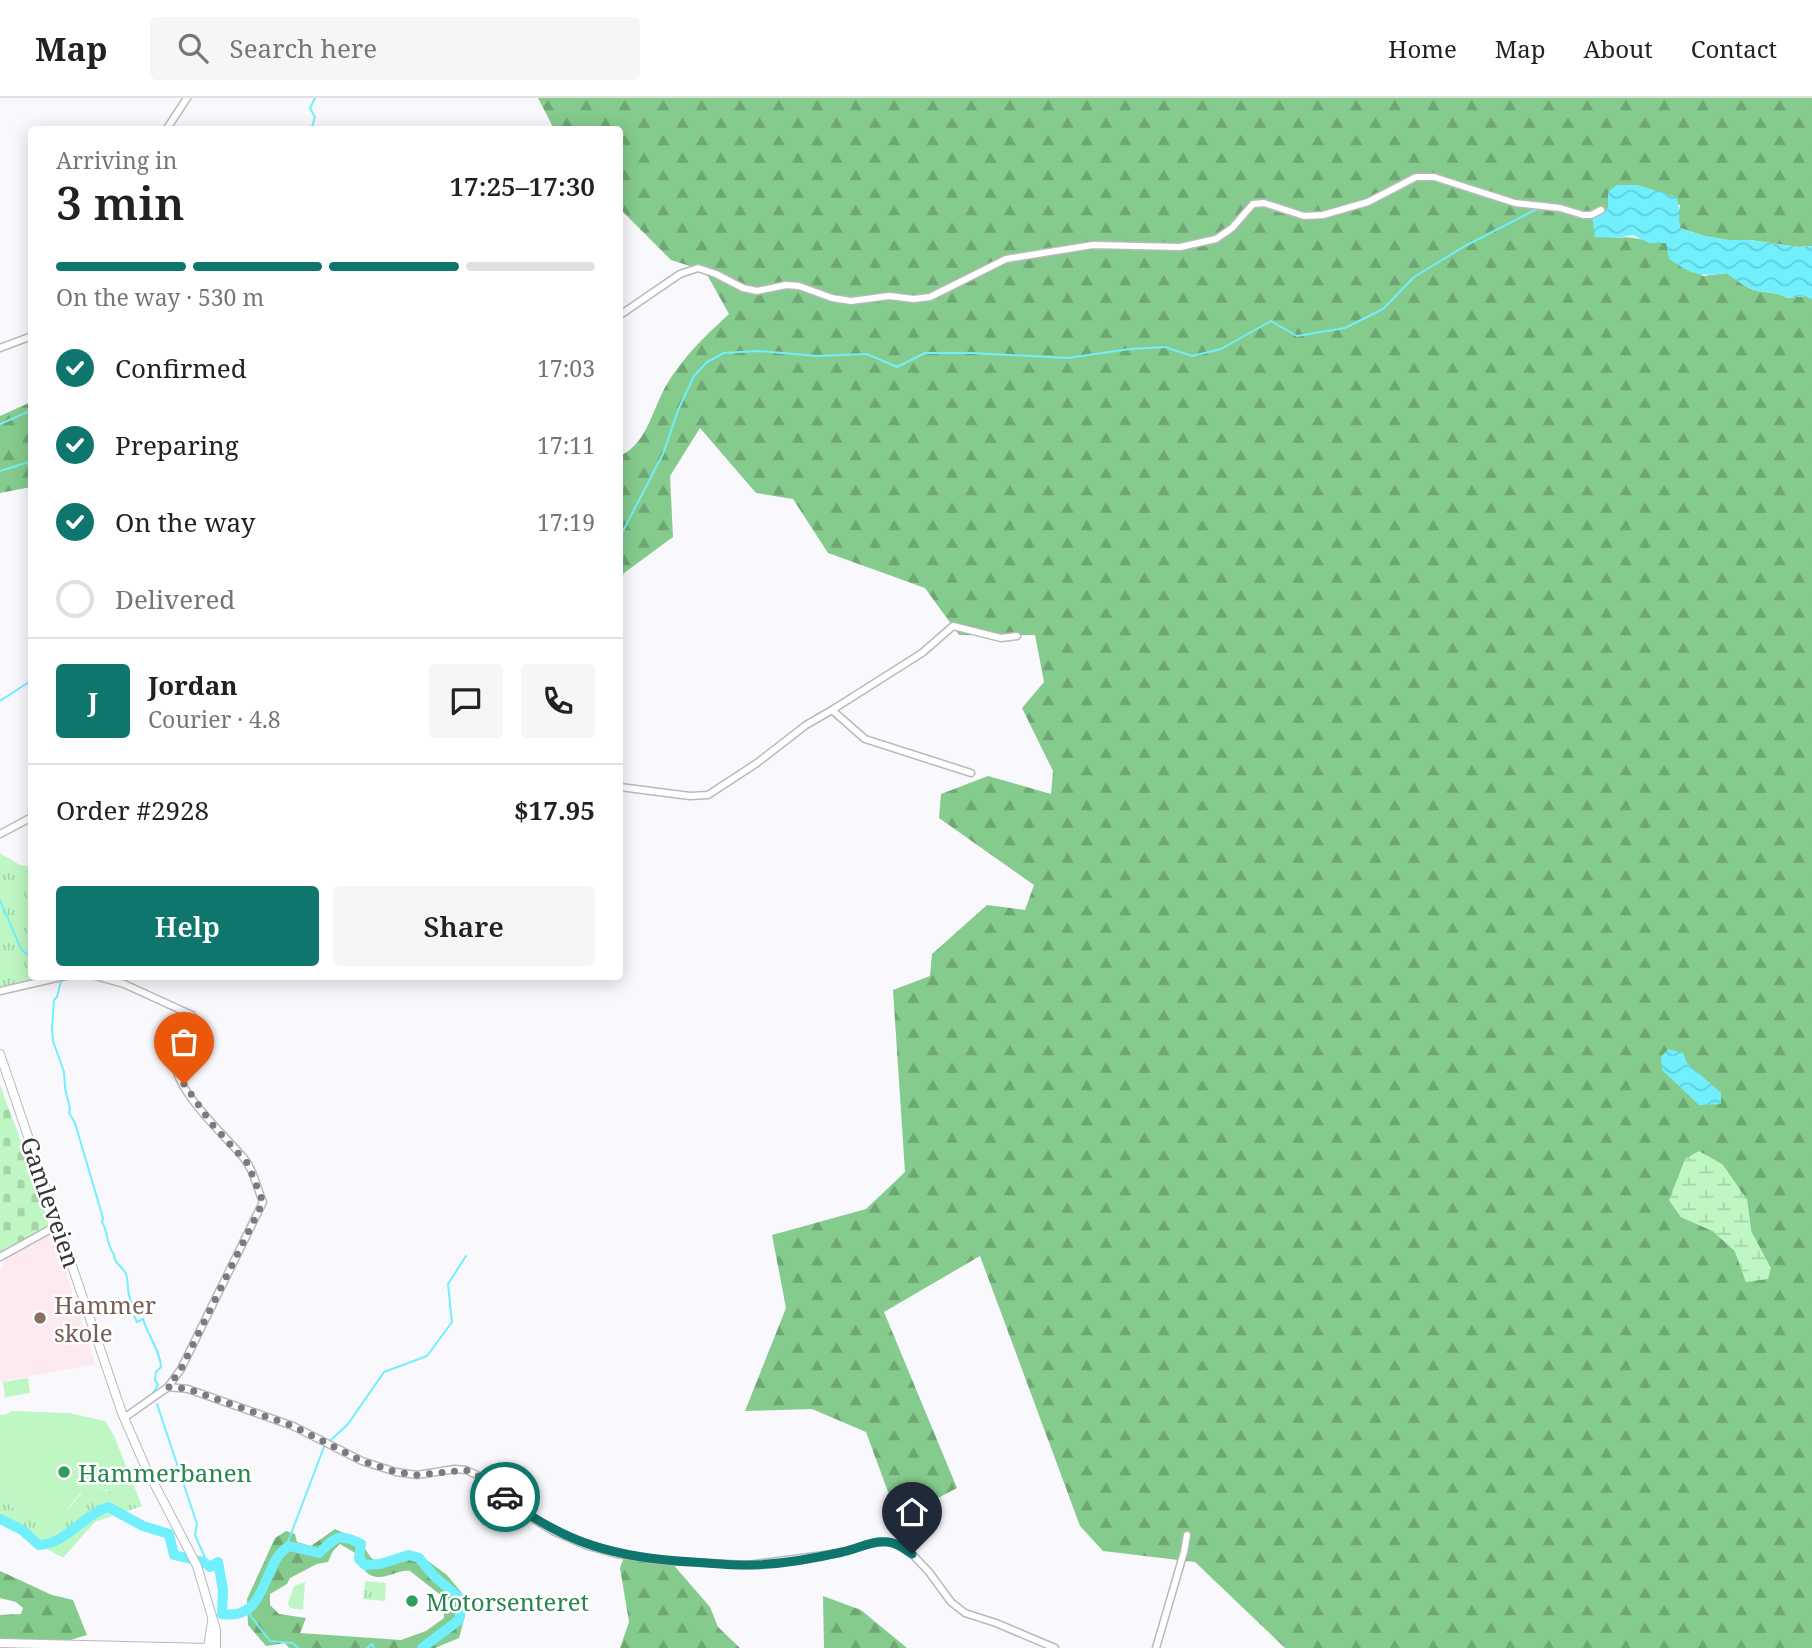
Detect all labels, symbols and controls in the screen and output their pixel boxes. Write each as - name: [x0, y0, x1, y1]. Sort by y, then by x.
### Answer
- search box: [150, 17, 640, 80]
- text: Map: [35, 26, 108, 71]
- icon: search: [174, 29, 212, 67]
- text: Search here: [230, 30, 377, 66]
- text: Home: [1388, 32, 1457, 65]
- text: Map: [1495, 32, 1546, 65]
- text: About: [1584, 32, 1653, 65]
- text: Contact: [1691, 32, 1777, 65]
- text: Arriving in: [56, 144, 177, 176]
- text: 17:25–17:30: [449, 168, 595, 204]
- text: 3 min: [56, 171, 184, 233]
- text: On the way · 530 m: [56, 281, 264, 313]
- icon: check: [56, 349, 94, 387]
- text: Confirmed: [115, 350, 247, 386]
- text: 17:03: [537, 352, 595, 384]
- icon: check: [56, 426, 94, 464]
- text: Preparing: [115, 427, 239, 463]
- text: 17:11: [537, 429, 595, 461]
- icon: check: [56, 503, 94, 541]
- text: On the way: [115, 504, 255, 540]
- text: 17:19: [537, 506, 595, 538]
- text: Delivered: [115, 581, 235, 617]
- button: chat: [429, 664, 503, 738]
- button: phone: [521, 664, 595, 738]
- text: Jordan: [148, 667, 238, 703]
- text: J: [88, 683, 98, 719]
- text: Courier · 4.8: [148, 703, 281, 735]
- text: Order #2928: [56, 792, 209, 828]
- text: $17.95: [514, 792, 595, 828]
- button: Help: [56, 886, 319, 966]
- button: Share: [333, 886, 595, 966]
- pin: [154, 1012, 214, 1084]
- icon: bag: [165, 1023, 203, 1061]
- street label: Gamleveien: [13, 1132, 89, 1272]
- place label: Hammer skole: [54, 1288, 156, 1349]
- marker: Hammer skole: [32, 1310, 48, 1326]
- place label: Hammerbanen: [78, 1456, 252, 1489]
- courier: [470, 1462, 540, 1532]
- marker: Hammerbanen: [56, 1464, 72, 1480]
- icon: car: [486, 1478, 524, 1516]
- pin: [882, 1482, 942, 1554]
- icon: home: [893, 1493, 931, 1531]
- place label: Motorsenteret: [426, 1585, 589, 1618]
- marker: Motorsenteret: [404, 1593, 420, 1609]

